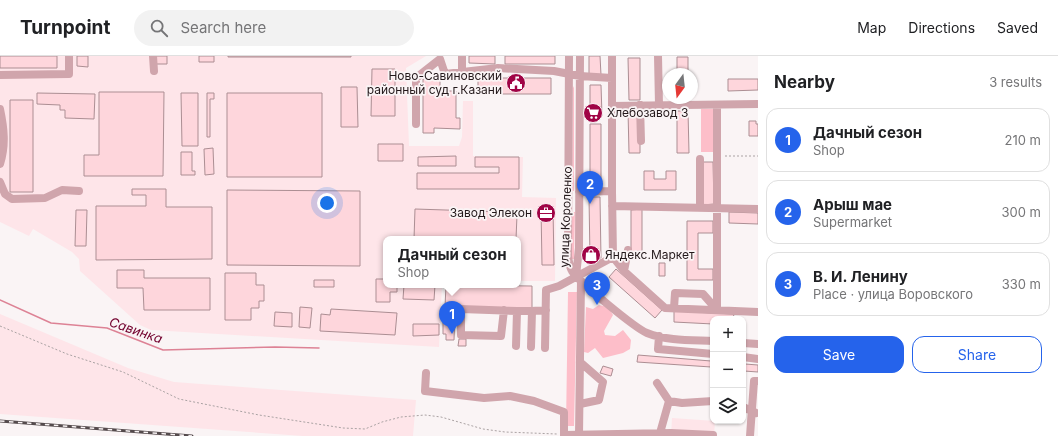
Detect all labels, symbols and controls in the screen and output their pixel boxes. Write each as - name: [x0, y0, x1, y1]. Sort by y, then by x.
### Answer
- search box: [134, 10, 414, 46]
- text: Turnpoint: [20, 16, 110, 39]
- icon: search: [148, 17, 170, 39]
- text: Search here: [180, 18, 266, 37]
- text: Map: [857, 19, 886, 36]
- text: Directions: [908, 19, 975, 36]
- text: Saved: [997, 19, 1038, 36]
- place label: Ново-Савиновский районный суд г.Казани: [367, 68, 502, 97]
- north arrow: [662, 68, 698, 104]
- public building icon: Ново-Савиновский районный суд г.Казани: [505, 72, 527, 94]
- text: Nearby: [774, 72, 835, 92]
- text: 3 results: [989, 74, 1042, 90]
- supermarket icon: Хлебозавод 3: [582, 102, 604, 124]
- place label: Хлебозавод 3: [607, 105, 688, 120]
- text: Дачный сезон: [813, 123, 922, 142]
- text: 1: [785, 132, 791, 148]
- text: 210 m: [1005, 132, 1041, 148]
- text: Shop: [813, 142, 845, 158]
- street label: улица Короленко: [556, 166, 575, 268]
- pin: 2: [577, 171, 603, 204]
- your location: [317, 193, 337, 213]
- text: Арыш мае: [813, 195, 892, 214]
- office icon: Завод Элекон: [535, 202, 557, 224]
- text: 2: [784, 204, 792, 220]
- text: 300 m: [1002, 204, 1041, 220]
- place label: Завод Элекон: [450, 205, 532, 220]
- text: Supermarket: [813, 214, 892, 230]
- popup: [383, 236, 521, 288]
- shop icon: Яндекс.Маркет: [580, 244, 602, 266]
- text: Дачный сезон: [397, 245, 507, 264]
- place label: Яндекс.Маркет: [605, 247, 695, 262]
- text: Shop: [397, 264, 429, 280]
- text: В. И. Ленину: [813, 267, 908, 286]
- pin: 3: [584, 272, 610, 305]
- text: 3: [784, 276, 792, 292]
- text: 330 m: [1002, 276, 1041, 292]
- text: Place · улица Воровского: [813, 286, 973, 302]
- pin: 1: [439, 301, 465, 334]
- water label: Савинка: [107, 313, 165, 347]
- map controls: [710, 316, 746, 424]
- button: +: [710, 316, 746, 352]
- button: Save: [774, 336, 904, 373]
- button: Share: [912, 336, 1042, 373]
- button: −: [710, 352, 746, 388]
- button: layers: [710, 388, 746, 424]

